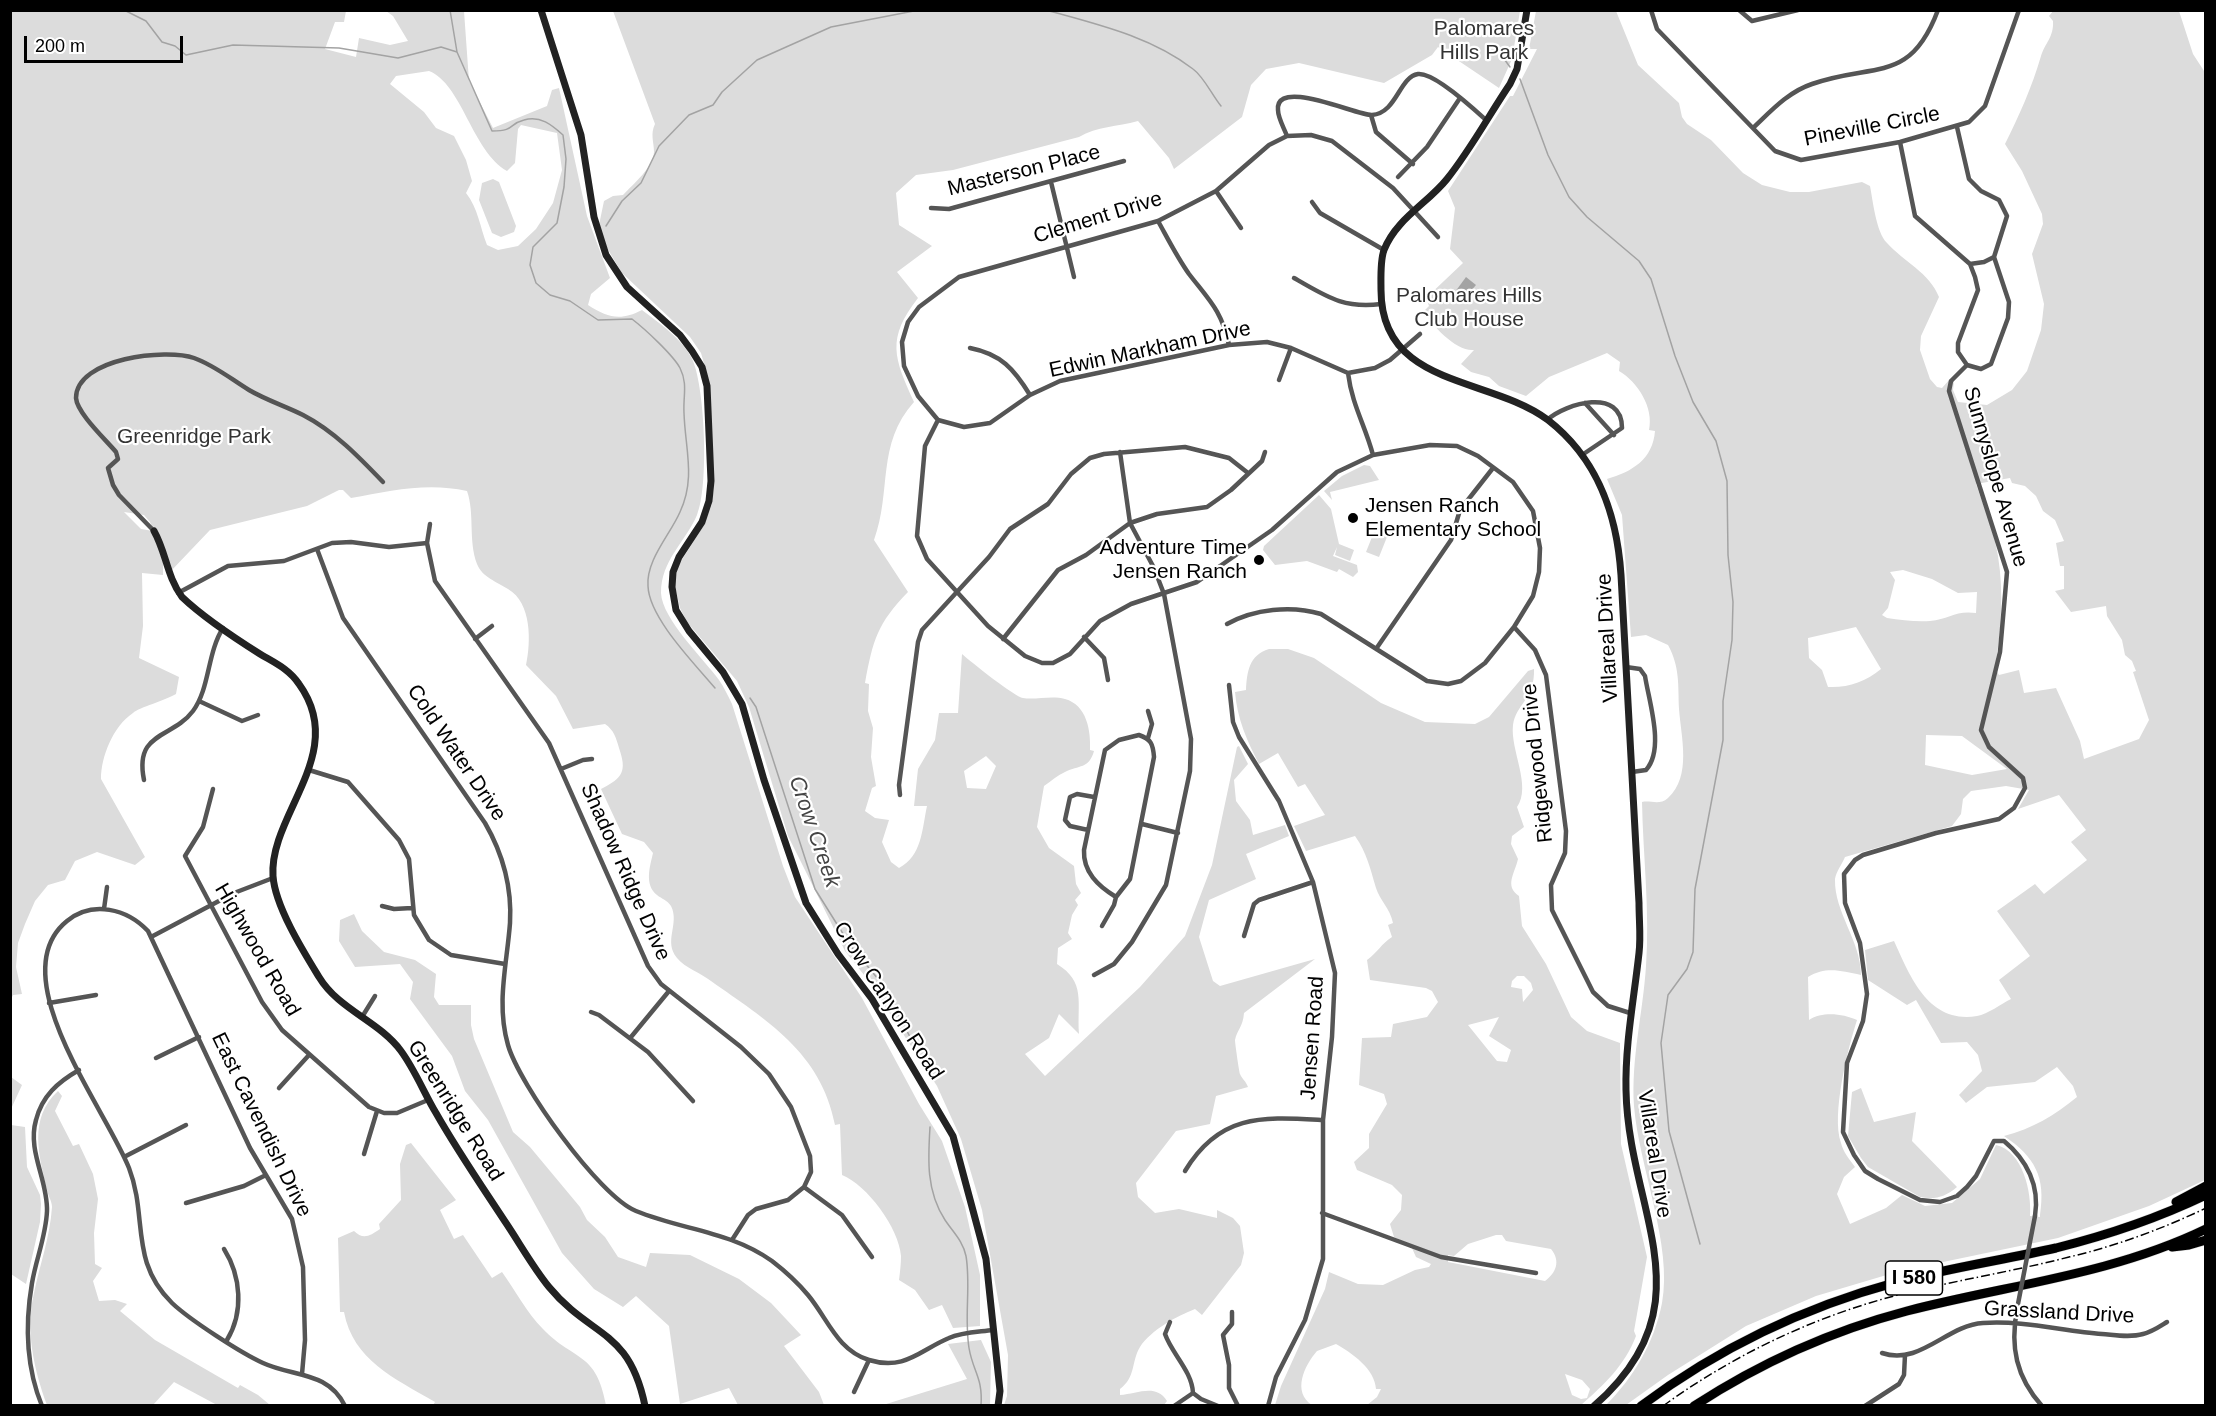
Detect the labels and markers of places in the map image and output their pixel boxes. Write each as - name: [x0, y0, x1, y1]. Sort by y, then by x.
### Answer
- place label: Jensen Ranch Elementary School: [1365, 493, 1541, 543]
- marker: Jensen Ranch Elementary School: [1346, 511, 1360, 525]
- place label: Adventure Time Jensen Ranch: [1100, 535, 1247, 585]
- marker: Adventure Time Jensen Ranch: [1252, 553, 1266, 567]

